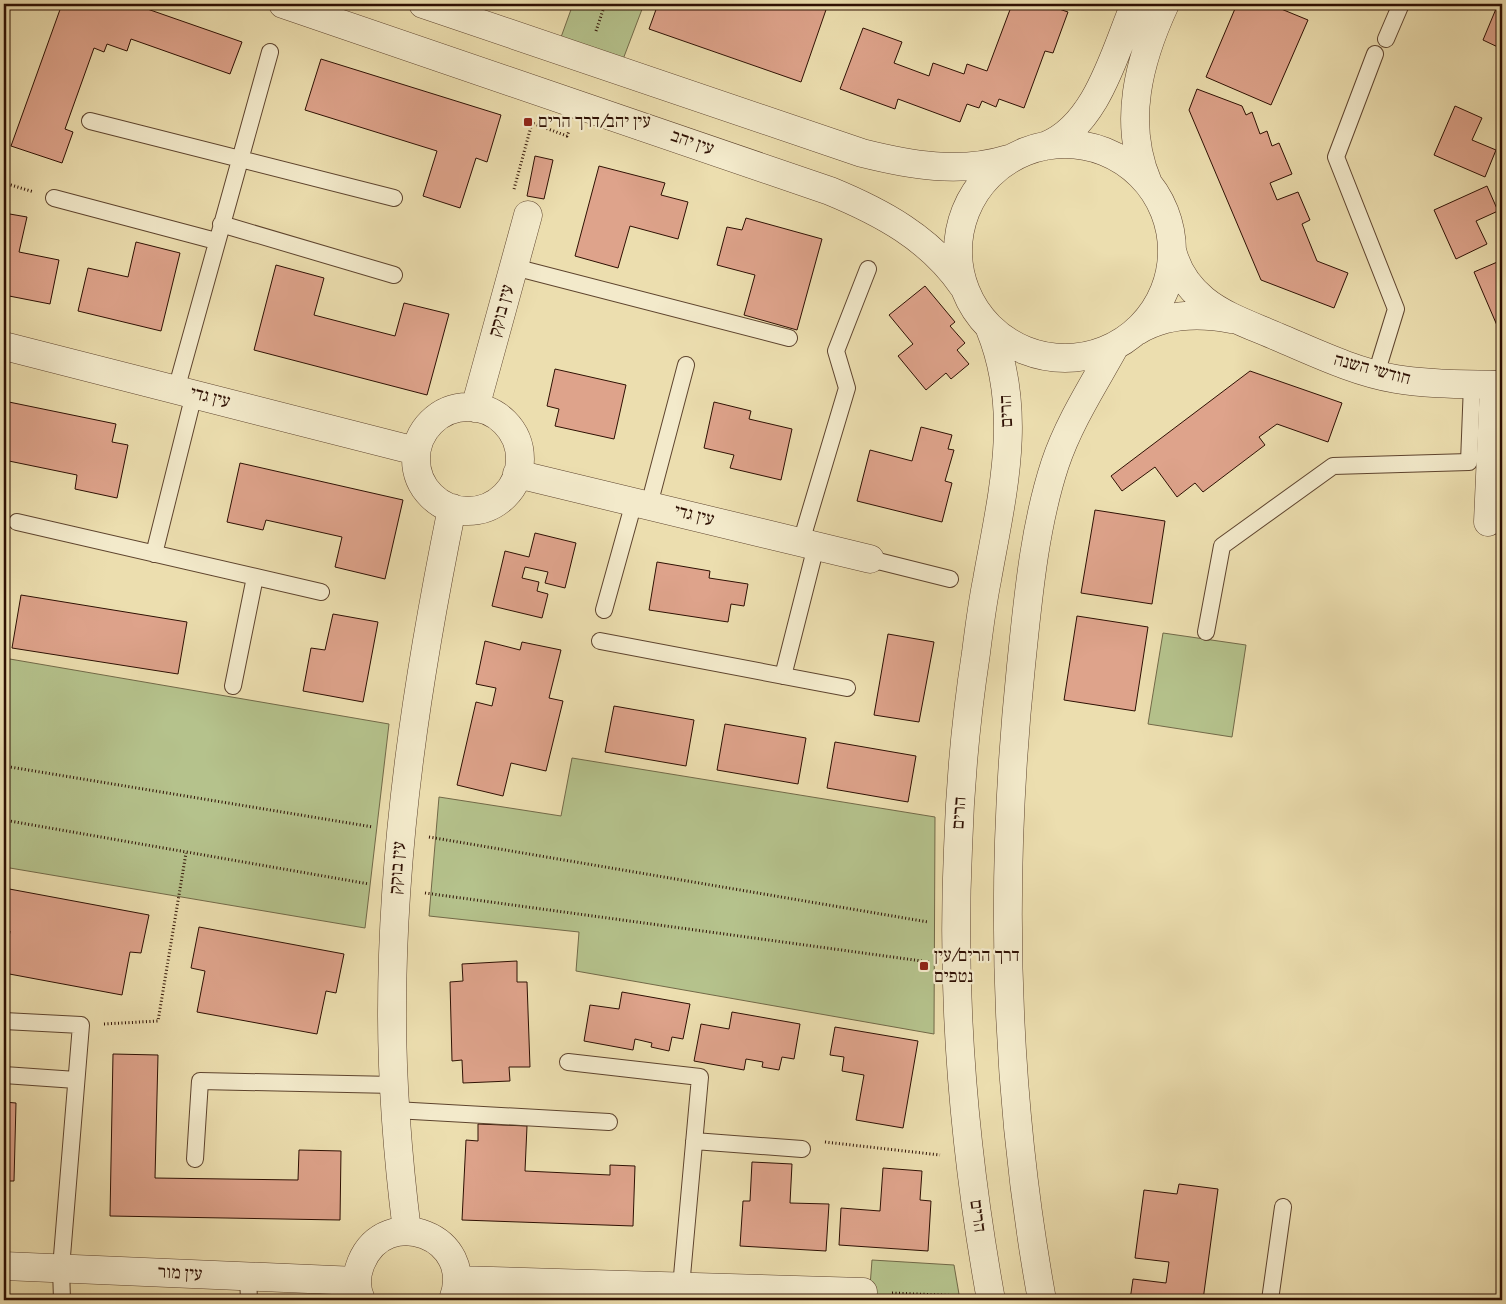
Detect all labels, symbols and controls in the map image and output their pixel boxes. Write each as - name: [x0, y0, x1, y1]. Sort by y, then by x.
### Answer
- place label: עין יהב/דרך הרים: [538, 111, 651, 134]
- marker: עין יהב/דרך הרים: [522, 116, 534, 128]
- street label: עין יהב: [667, 125, 717, 161]
- street label: עין בוקק: [484, 282, 520, 340]
- street label: חודשי השנה: [1331, 349, 1413, 391]
- street label: עין גדי: [187, 382, 233, 414]
- street label: הרים: [995, 394, 1019, 428]
- street label: עין גדי: [671, 500, 717, 532]
- street label: הרים: [947, 796, 973, 830]
- street label: עין בוקק: [385, 841, 411, 895]
- place label: דרך הרים/עין נטפים: [934, 945, 1020, 989]
- marker: דרך הרים/עין נטפים: [918, 960, 930, 972]
- street label: הרים: [963, 1198, 991, 1234]
- street label: עין מור: [157, 1261, 203, 1287]

